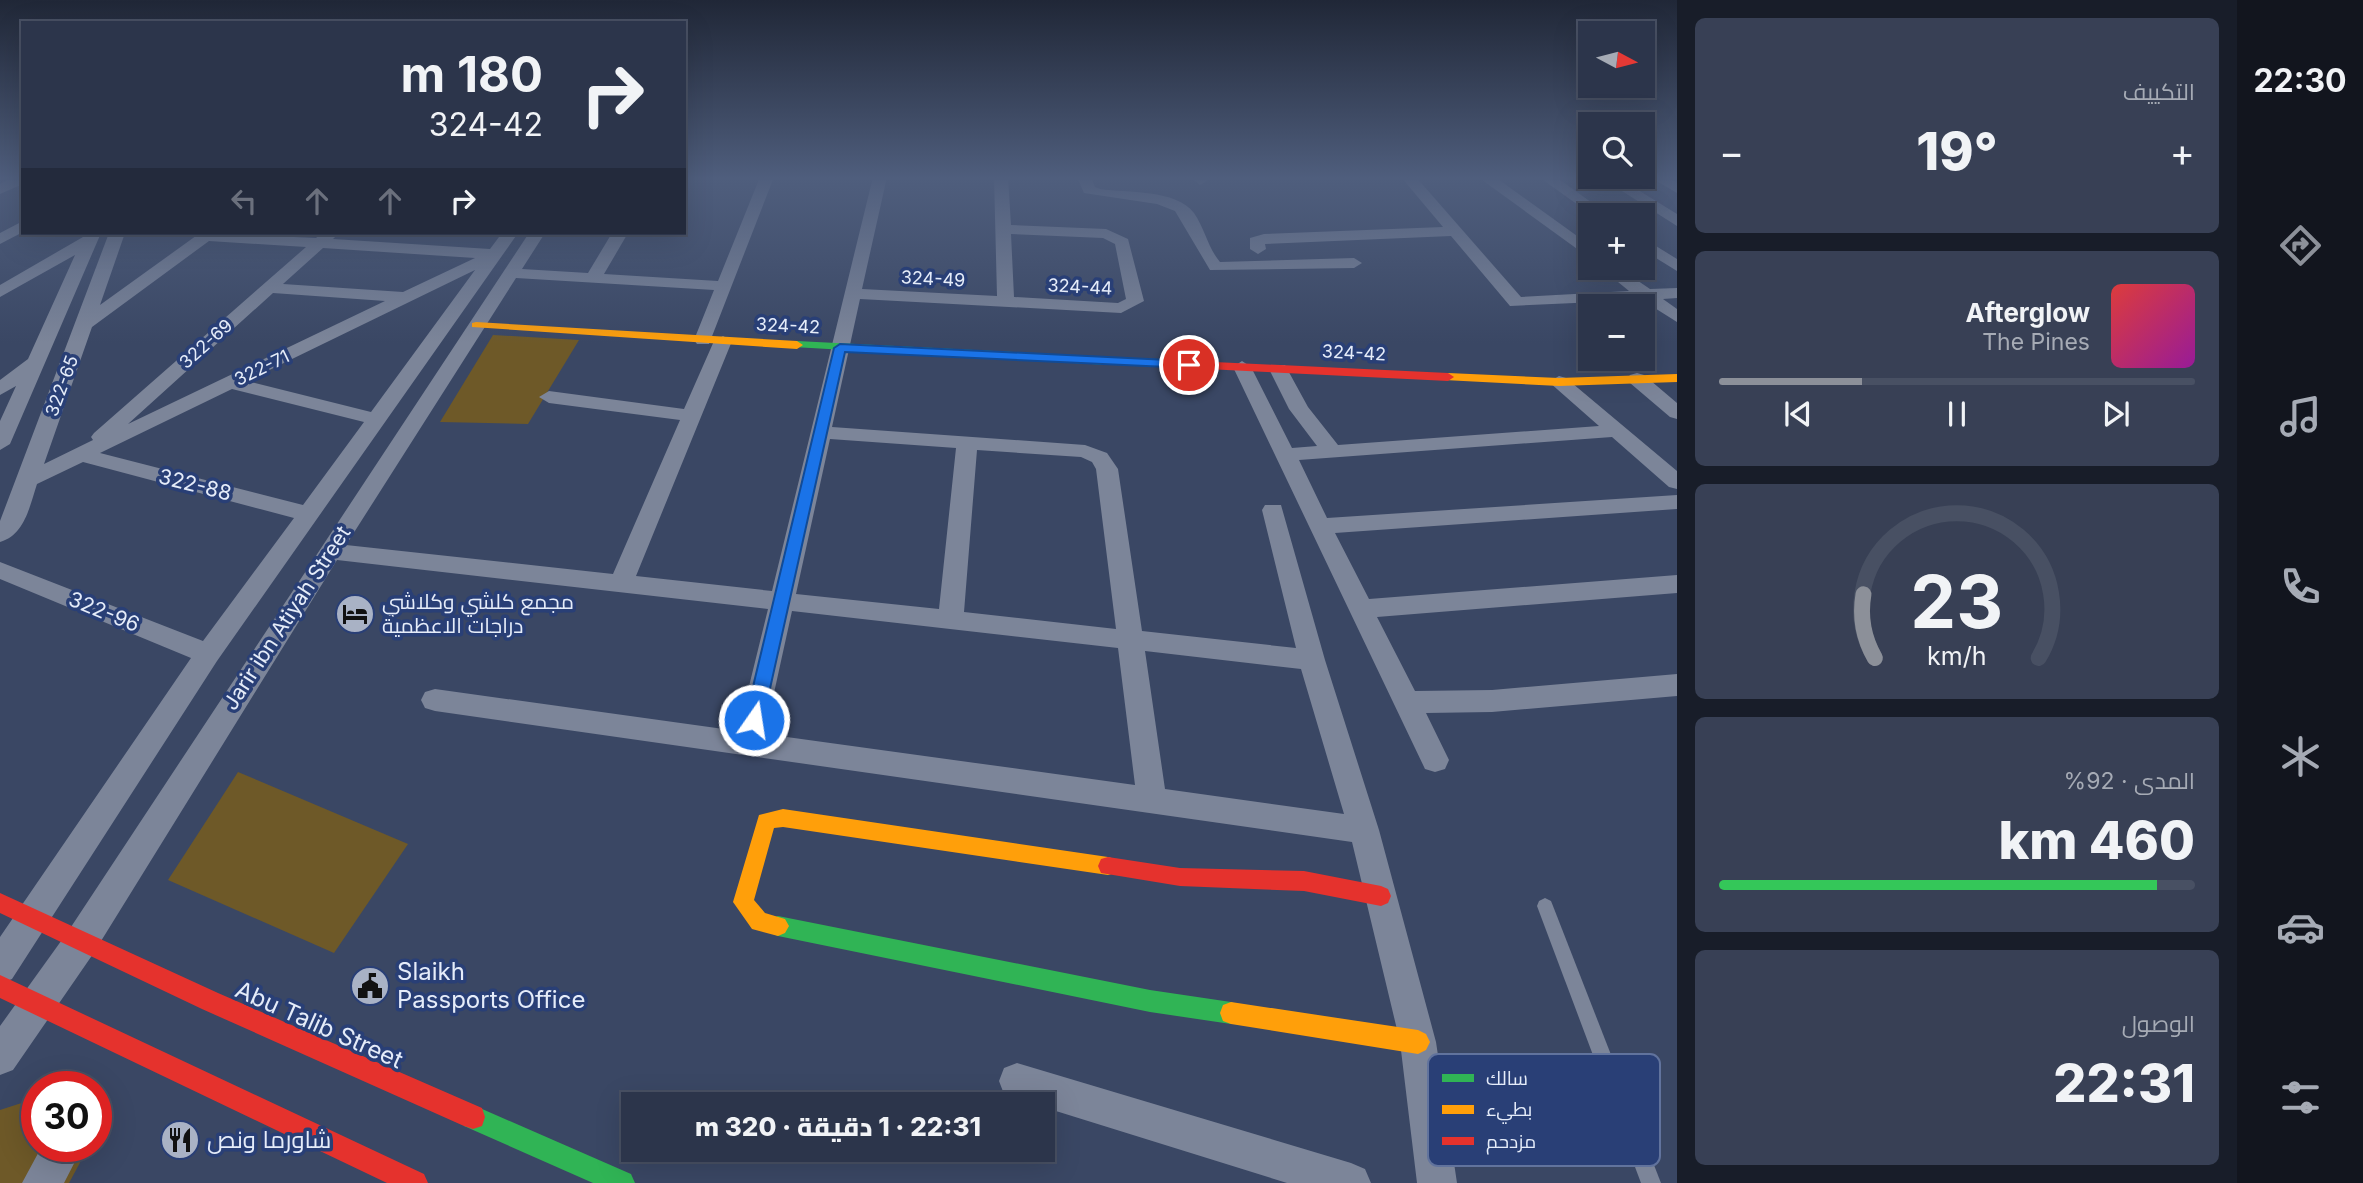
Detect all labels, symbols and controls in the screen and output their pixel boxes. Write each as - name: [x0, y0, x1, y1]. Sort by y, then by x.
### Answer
- north arrow: [1578, 21, 1656, 98]
- map controls: [1578, 21, 1655, 371]
- text: 180 m: [401, 45, 543, 104]
- icon: right: [567, 49, 658, 140]
- text: 22:30: [2253, 61, 2347, 100]
- text: التكييف: [2123, 78, 2195, 106]
- text: 324-42: [429, 105, 543, 144]
- button: search: [1578, 112, 1655, 189]
- text: 19°: [1916, 120, 1998, 183]
- text: −: [1719, 129, 1744, 175]
- text: +: [2170, 129, 2195, 175]
- icon: left: [225, 182, 263, 220]
- icon: ahead: [298, 182, 336, 220]
- icon: ahead: [371, 182, 409, 220]
- icon: right: [444, 182, 482, 220]
- button: +: [1578, 203, 1655, 280]
- icon: directions: [2276, 221, 2325, 270]
- street label: 324-49: [900, 266, 966, 291]
- street label: 324-44: [1047, 274, 1113, 299]
- button: −: [1578, 294, 1655, 371]
- text: Afterglow: [1966, 297, 2090, 328]
- street label: 324-42: [755, 313, 821, 338]
- street label: 322-69: [175, 315, 236, 373]
- text: The Pines: [1982, 328, 2090, 356]
- pin: [1159, 335, 1219, 395]
- street label: 324-42: [1321, 340, 1387, 365]
- street label: 322-71: [231, 345, 293, 390]
- icon: arrive: [1170, 346, 1208, 384]
- street label: 322-65: [41, 352, 82, 419]
- icon: music: [2276, 392, 2325, 441]
- icon: previous: [1779, 395, 1817, 433]
- icon: pause: [1938, 395, 1976, 433]
- icon: next: [2097, 395, 2135, 433]
- street label: 322-88: [156, 463, 234, 506]
- street label: Jarir ibn Atiyah Street: [218, 521, 355, 714]
- text: 23: [1911, 557, 2003, 646]
- icon: phone: [2276, 562, 2325, 611]
- street label: 322-96: [65, 586, 143, 637]
- place label: مجمع كلشي وكلاشي دراجات الاعظمية: [382, 589, 574, 638]
- hotel icon: مجمع كلشي وكلاشي دراجات الاعظمية: [334, 593, 376, 635]
- text: km/h: [1927, 640, 1987, 670]
- position arrow: [717, 683, 791, 757]
- icon: climate: [2276, 732, 2325, 781]
- text: المدى · 92%: [2064, 767, 2195, 795]
- text: 460 km: [1998, 809, 2195, 872]
- icon: car: [2276, 903, 2325, 952]
- place label: Slaikh Passports Office: [397, 957, 585, 1014]
- public building icon: Slaikh Passports Office: [349, 965, 391, 1007]
- street label: Abu Talib Street: [231, 975, 408, 1074]
- text: الوصول: [2122, 1010, 2195, 1038]
- text: 22:31: [2053, 1052, 2195, 1115]
- legend: [1428, 1054, 1660, 1166]
- text: سالك: [1486, 1067, 1528, 1090]
- speed limit sign: 30: [21, 1071, 112, 1162]
- icon: filters: [2276, 1073, 2325, 1122]
- text: بطيء: [1486, 1098, 1532, 1124]
- text: 22:31 · 1 دقيقة · 320 m: [695, 1111, 981, 1142]
- restaurant icon: شاورما ونص: [159, 1119, 201, 1161]
- place label: شاورما ونص: [207, 1125, 331, 1154]
- text: مزدحم: [1486, 1130, 1536, 1155]

